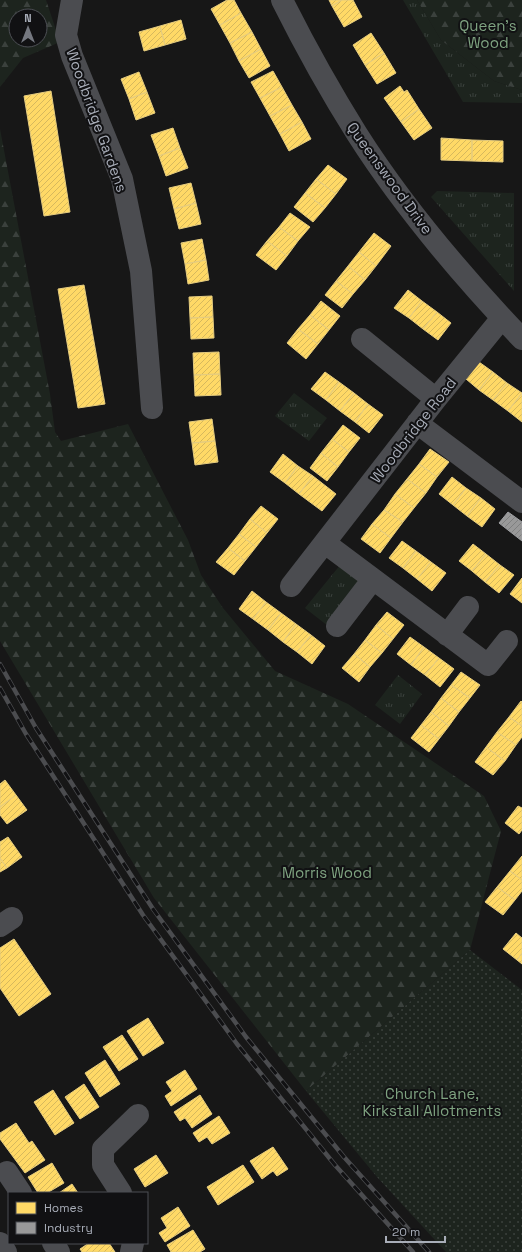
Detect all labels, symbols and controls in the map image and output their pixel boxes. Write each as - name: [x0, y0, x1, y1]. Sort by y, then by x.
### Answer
- north arrow: [8, 8, 48, 48]
- text: N: [24, 11, 32, 25]
- park label: Queen's Wood: [459, 16, 517, 52]
- street label: Woodbridge Gardens: [62, 45, 132, 195]
- street label: Queenswood Drive: [343, 118, 437, 238]
- street label: Woodbridge Road: [366, 373, 460, 487]
- park label: Morris Wood: [282, 863, 372, 882]
- park label: Church Lane, Kirkstall Allotments: [363, 1084, 502, 1120]
- legend: [8, 1192, 148, 1244]
- text: Homes: [44, 1200, 83, 1216]
- scale bar: [386, 1218, 445, 1244]
- text: Industry: [44, 1220, 93, 1236]
- text: 20 m: [392, 1224, 420, 1240]

